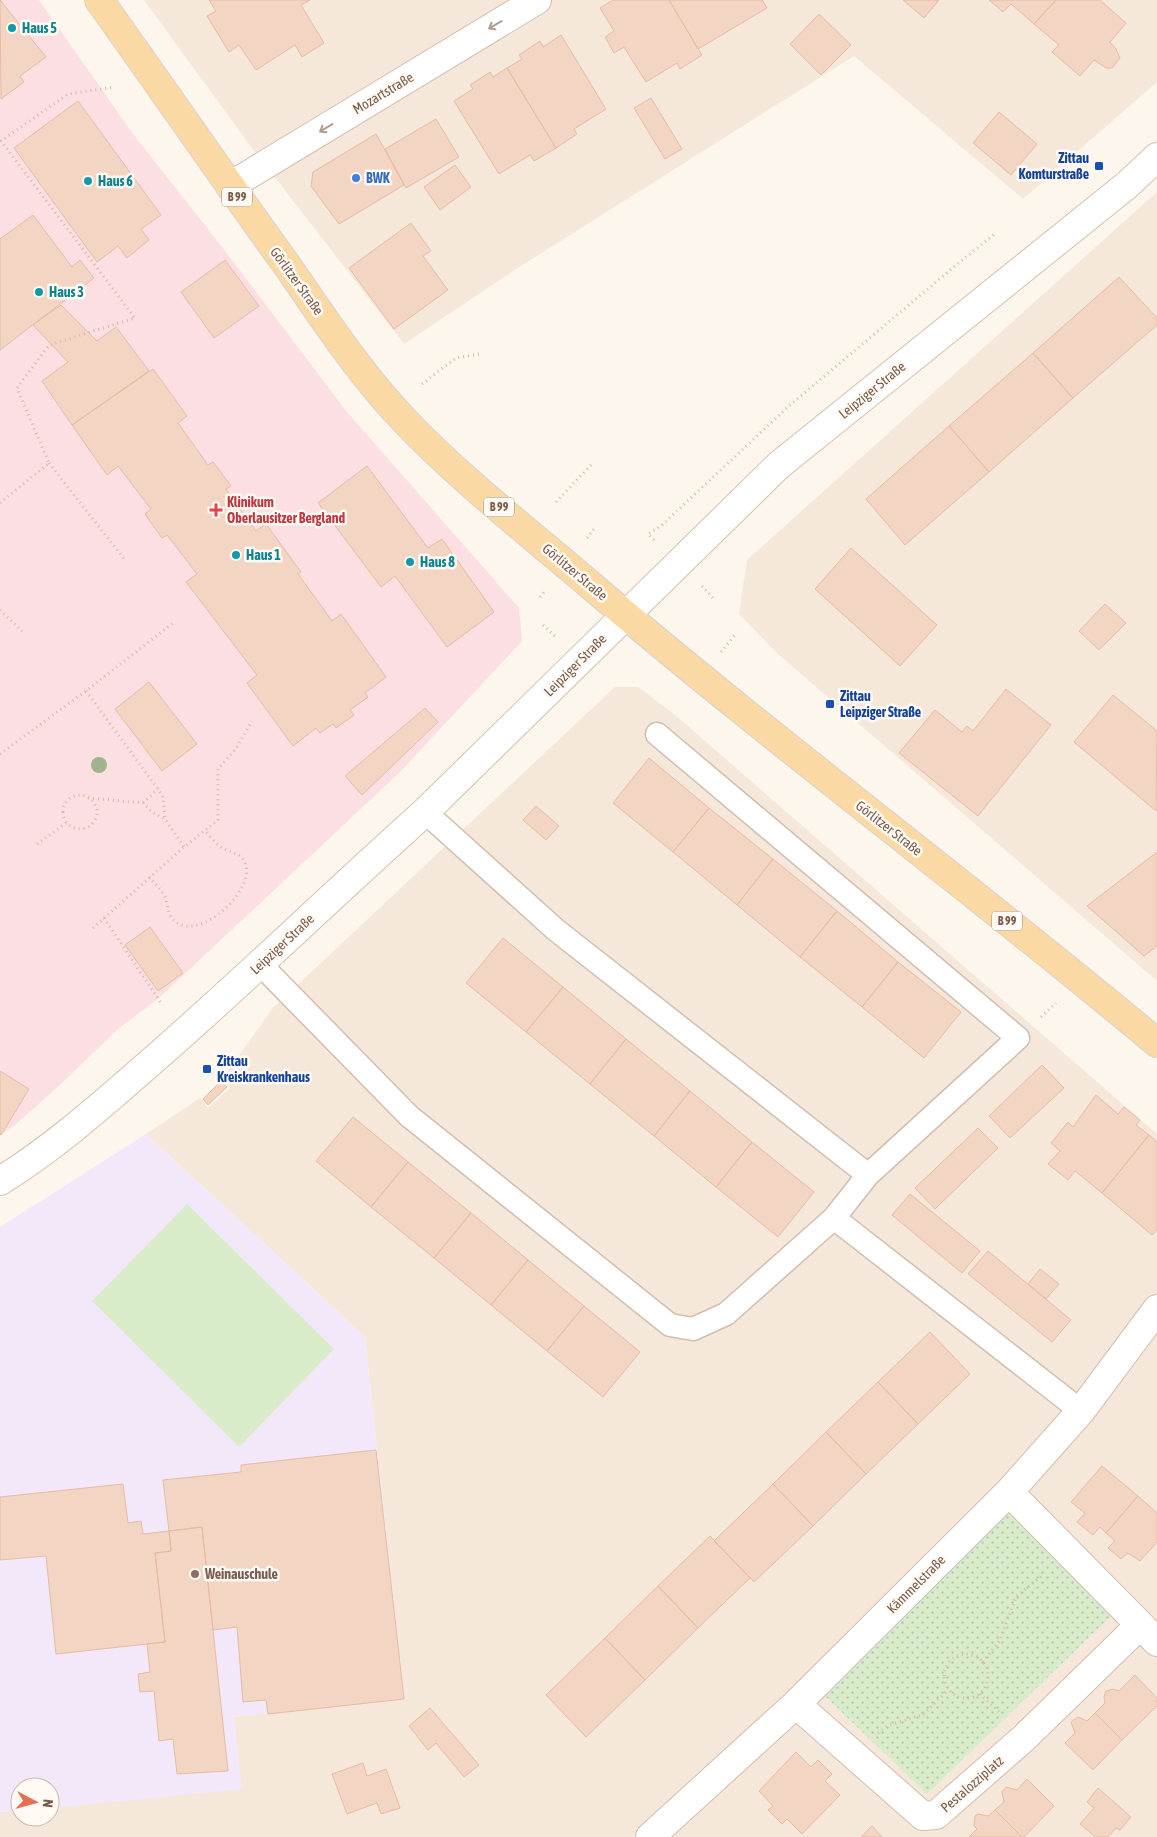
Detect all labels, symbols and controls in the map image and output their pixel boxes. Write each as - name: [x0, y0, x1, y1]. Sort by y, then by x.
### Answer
- place label: Haus 5: [22, 20, 57, 36]
- one-way arrow: [488, 21, 502, 31]
- marker: Haus 5: [6, 22, 18, 34]
- street label: Mozartstraße: [350, 69, 416, 117]
- one-way arrow: [320, 124, 334, 134]
- place label: Zittau Komturstraße: [1019, 150, 1089, 182]
- marker: Zittau Komturstraße: [1093, 160, 1105, 172]
- place label: BWK: [366, 170, 390, 186]
- marker: BWK: [350, 172, 362, 184]
- place label: Haus 6: [98, 173, 133, 189]
- marker: Haus 6: [82, 175, 94, 187]
- road number: B 99: [222, 188, 252, 206]
- street label: Görlitzer Straße: [267, 244, 327, 318]
- place label: Haus 3: [49, 284, 84, 300]
- marker: Haus 3: [33, 286, 45, 298]
- street label: Leipziger Straße: [835, 358, 909, 422]
- place label: Klinikum Oberlausitzer Bergland: [227, 494, 346, 526]
- road number: B 99: [484, 498, 514, 516]
- marker: Klinikum Oberlausitzer Bergland: [209, 503, 223, 517]
- street label: Görlitzer Straße: [539, 540, 611, 604]
- place label: Haus 1: [246, 547, 281, 563]
- marker: Haus 1: [230, 549, 242, 561]
- place label: Haus 8: [420, 554, 455, 570]
- marker: Haus 8: [404, 556, 416, 568]
- street label: Leipziger Straße: [541, 631, 609, 699]
- place label: Zittau Leipziger Straße: [840, 688, 921, 720]
- marker: Zittau Leipziger Straße: [824, 698, 836, 710]
- street label: Görlitzer Straße: [853, 797, 925, 859]
- street label: Leipziger Straße: [247, 910, 317, 978]
- road number: B 99: [992, 911, 1022, 930]
- place label: Zittau Kreiskrankenhaus: [217, 1053, 310, 1085]
- marker: Zittau Kreiskrankenhaus: [201, 1063, 213, 1075]
- street label: Kämmelstraße: [884, 1552, 948, 1616]
- place label: Weinauschule: [204, 1566, 278, 1582]
- marker: Weinauschule: [189, 1568, 201, 1580]
- street label: Pestalozziplatz: [937, 1752, 1007, 1816]
- north arrow: [10, 1777, 60, 1827]
- text: N: [40, 1798, 56, 1808]

